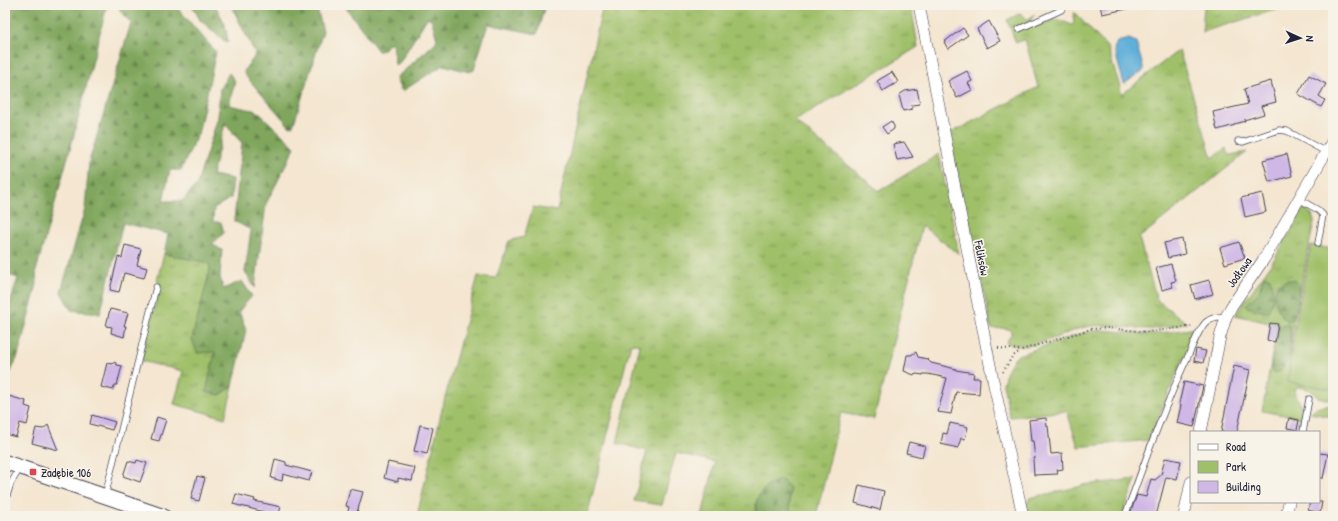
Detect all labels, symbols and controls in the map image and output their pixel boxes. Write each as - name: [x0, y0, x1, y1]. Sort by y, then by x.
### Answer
- north arrow: [1280, 18, 1320, 58]
- text: N: [1303, 35, 1317, 42]
- street label: Feliksów: [970, 238, 994, 277]
- street label: Jodłowa: [1222, 253, 1256, 291]
- legend: [1190, 431, 1320, 503]
- text: Road: [1226, 438, 1246, 455]
- text: Park: [1226, 458, 1246, 475]
- place label: Zadębie 106: [41, 464, 91, 481]
- marker: Zadębie 106: [28, 467, 38, 477]
- text: Building: [1226, 478, 1261, 495]

